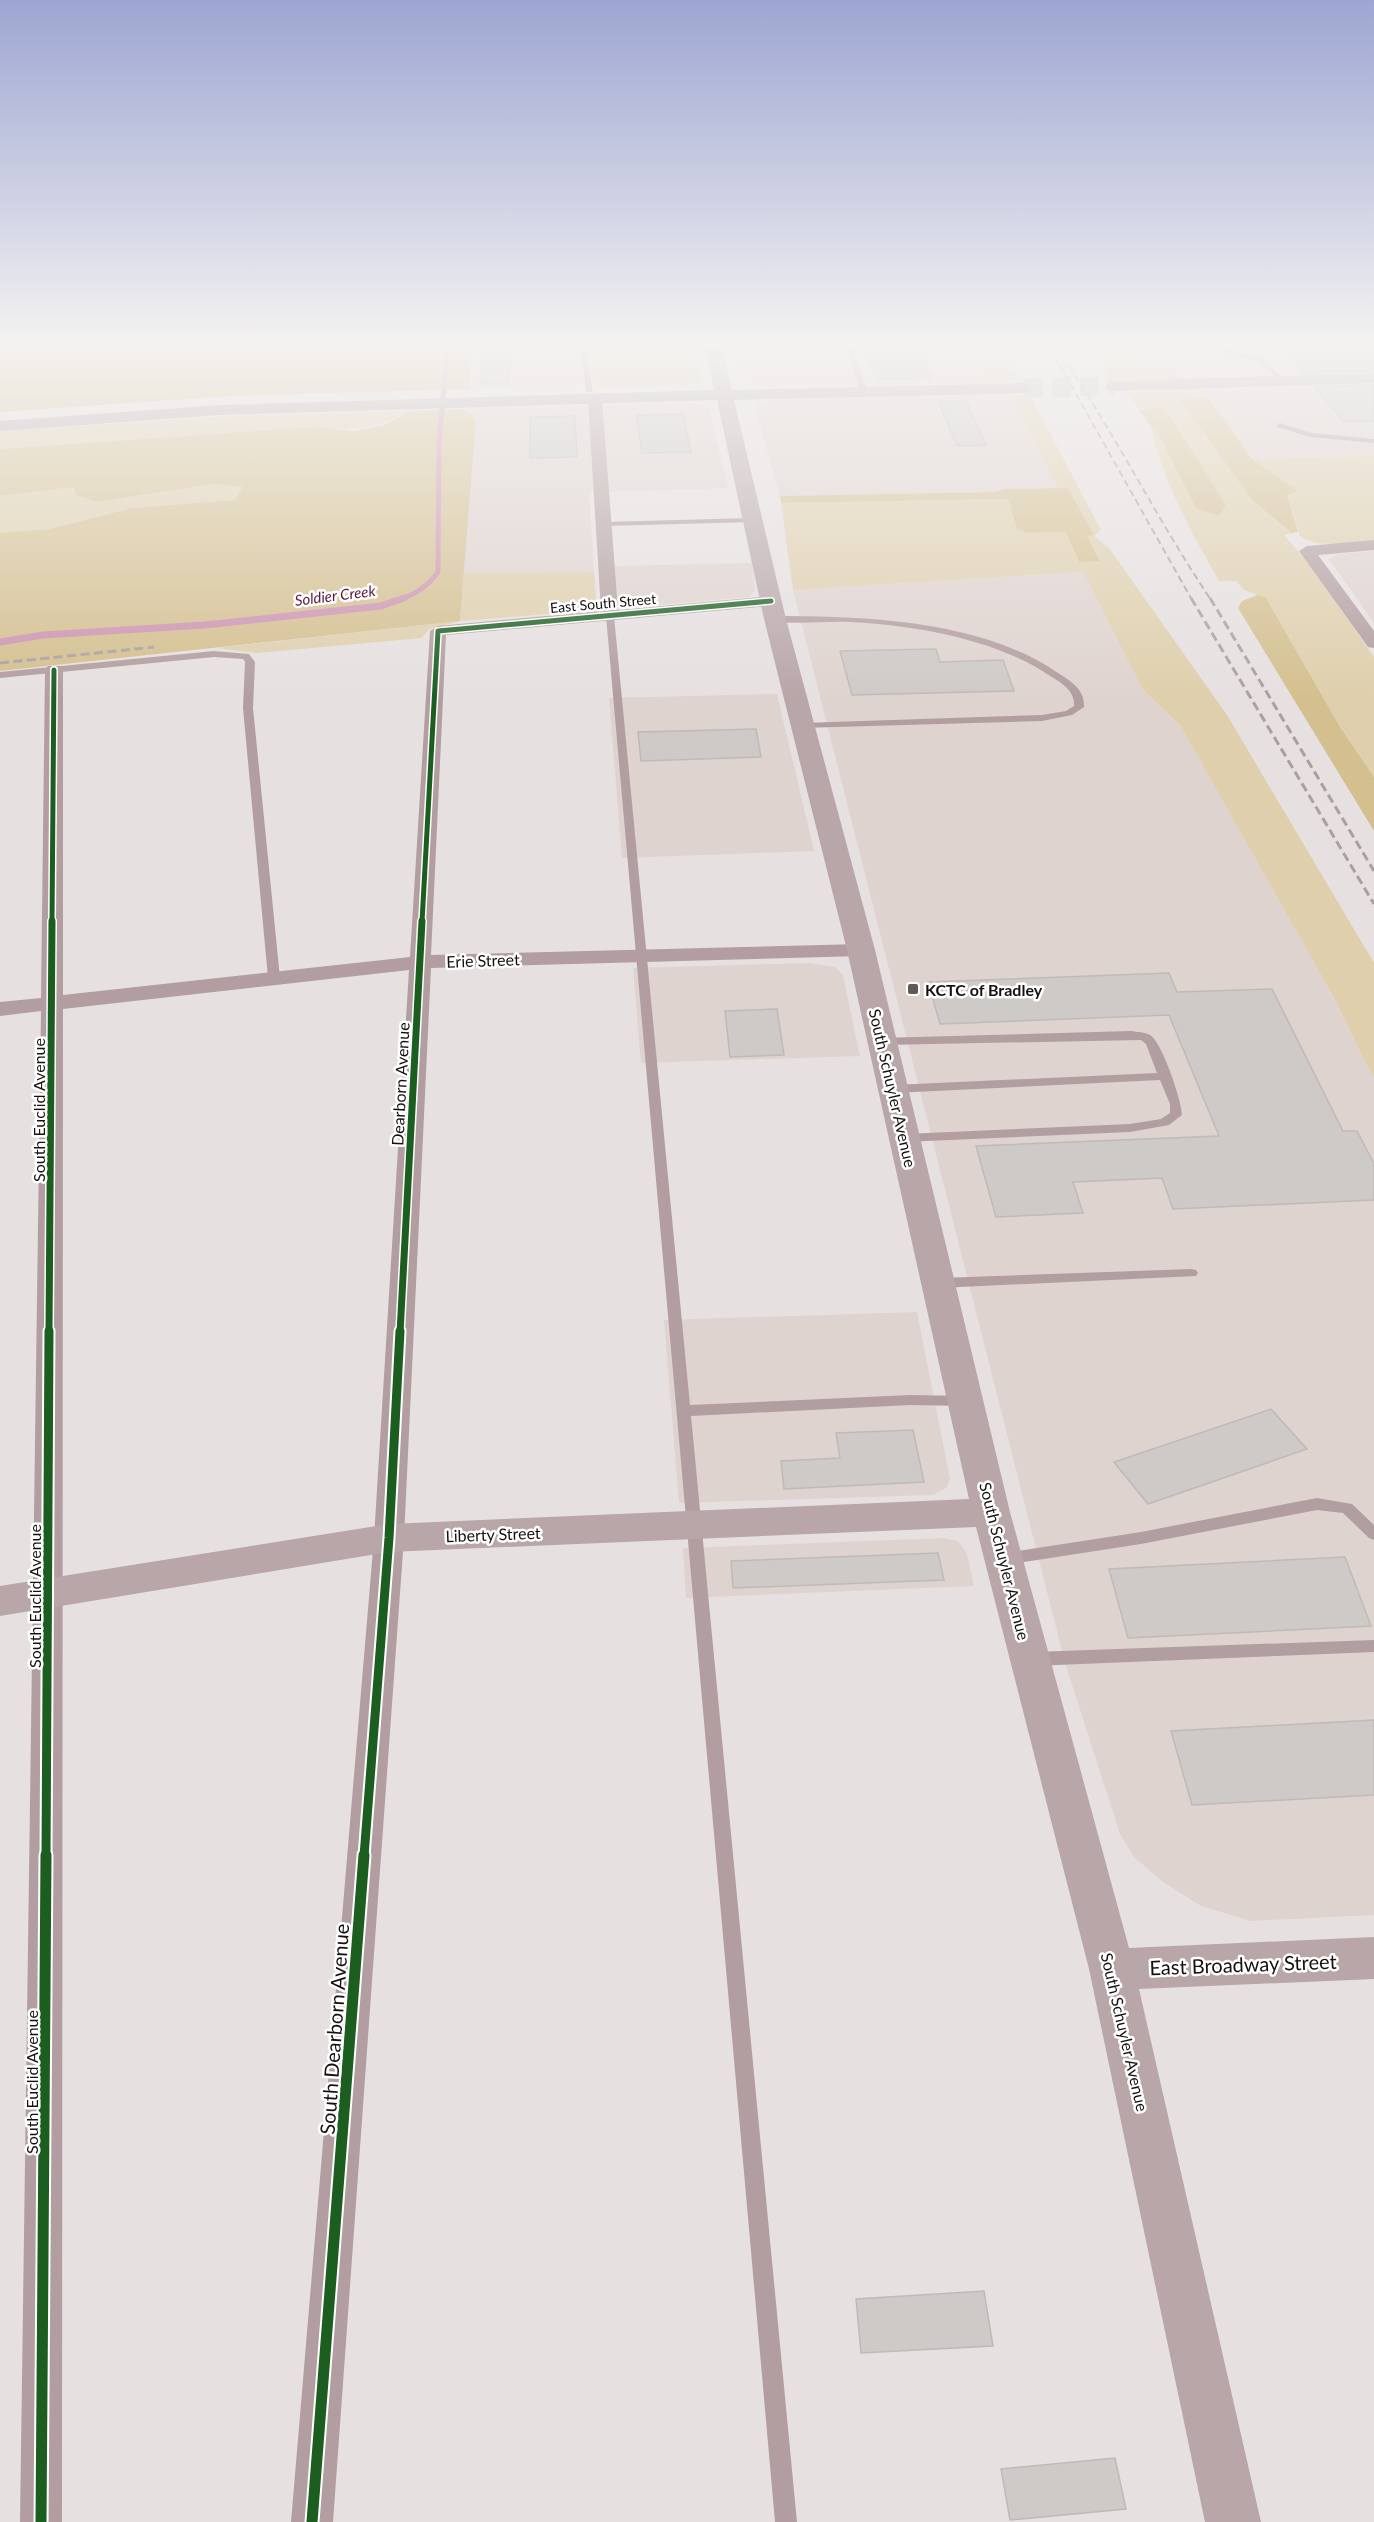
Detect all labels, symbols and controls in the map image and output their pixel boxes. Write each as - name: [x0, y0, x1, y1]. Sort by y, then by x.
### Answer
- water label: Soldier Creek: [294, 581, 377, 609]
- street label: East South Street: [549, 590, 657, 616]
- street label: Erie Street: [446, 949, 520, 971]
- place label: KCTC of Bradley: [925, 980, 1043, 999]
- marker: KCTC of Bradley: [906, 982, 920, 996]
- street label: South Schuyler Avenue: [866, 1007, 920, 1169]
- street label: Dearborn Avenue: [387, 1022, 413, 1146]
- street label: South Euclid Avenue: [29, 1038, 48, 1182]
- street label: South Schuyler Avenue: [976, 1480, 1034, 1642]
- street label: Liberty Street: [445, 1523, 541, 1545]
- street label: South Euclid Avenue: [25, 1524, 44, 1668]
- street label: South Dearborn Avenue: [315, 1923, 353, 2135]
- street label: East Broadway Street: [1149, 1949, 1337, 1979]
- street label: South Schuyler Avenue: [1098, 1951, 1152, 2113]
- street label: South Euclid Avenue: [22, 2010, 41, 2154]

